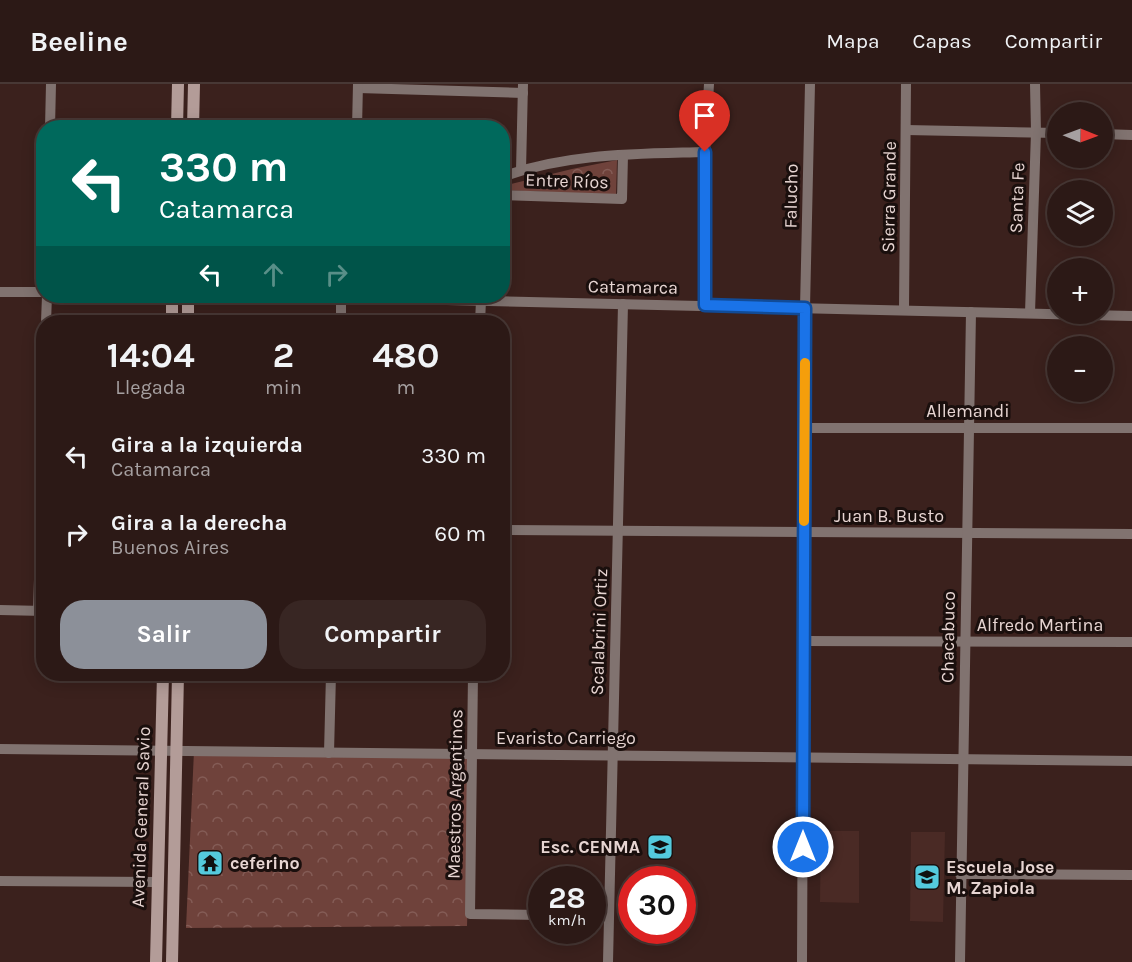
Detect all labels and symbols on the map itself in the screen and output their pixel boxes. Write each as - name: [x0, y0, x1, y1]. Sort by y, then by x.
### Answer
- pin: [679, 90, 730, 152]
- north arrow: [1047, 102, 1113, 168]
- street label: Sierra Grande: [877, 141, 901, 253]
- street label: Santa Fe: [1005, 162, 1029, 234]
- street label: Falucho: [779, 163, 803, 229]
- street label: Entre Ríos: [525, 169, 609, 193]
- street label: Catamarca: [588, 275, 678, 299]
- street label: Allemandi: [926, 400, 1010, 422]
- street label: Juan B. Busto: [834, 505, 944, 527]
- street label: Scalabrini Ortiz: [586, 568, 612, 696]
- street label: Chacabuco: [936, 591, 960, 683]
- street label: Alfredo Martina: [977, 614, 1103, 636]
- street label: Maestros Argentinos: [443, 709, 467, 879]
- street label: Avenida General Savio: [127, 726, 155, 908]
- street label: Evaristo Carriego: [496, 727, 636, 749]
- position arrow: [771, 815, 835, 879]
- school or university icon: Esc. CENMA: [645, 832, 675, 862]
- place label: Esc. CENMA: [540, 836, 640, 858]
- temple icon: ceferino: [195, 848, 225, 878]
- place label: ceferino: [230, 852, 300, 874]
- place label: Escuela Jose M. Zapiola: [946, 856, 1054, 899]
- school or university icon: Escuela Jose M. Zapiola: [912, 862, 942, 892]
- speed limit sign: 30: [618, 866, 696, 944]

